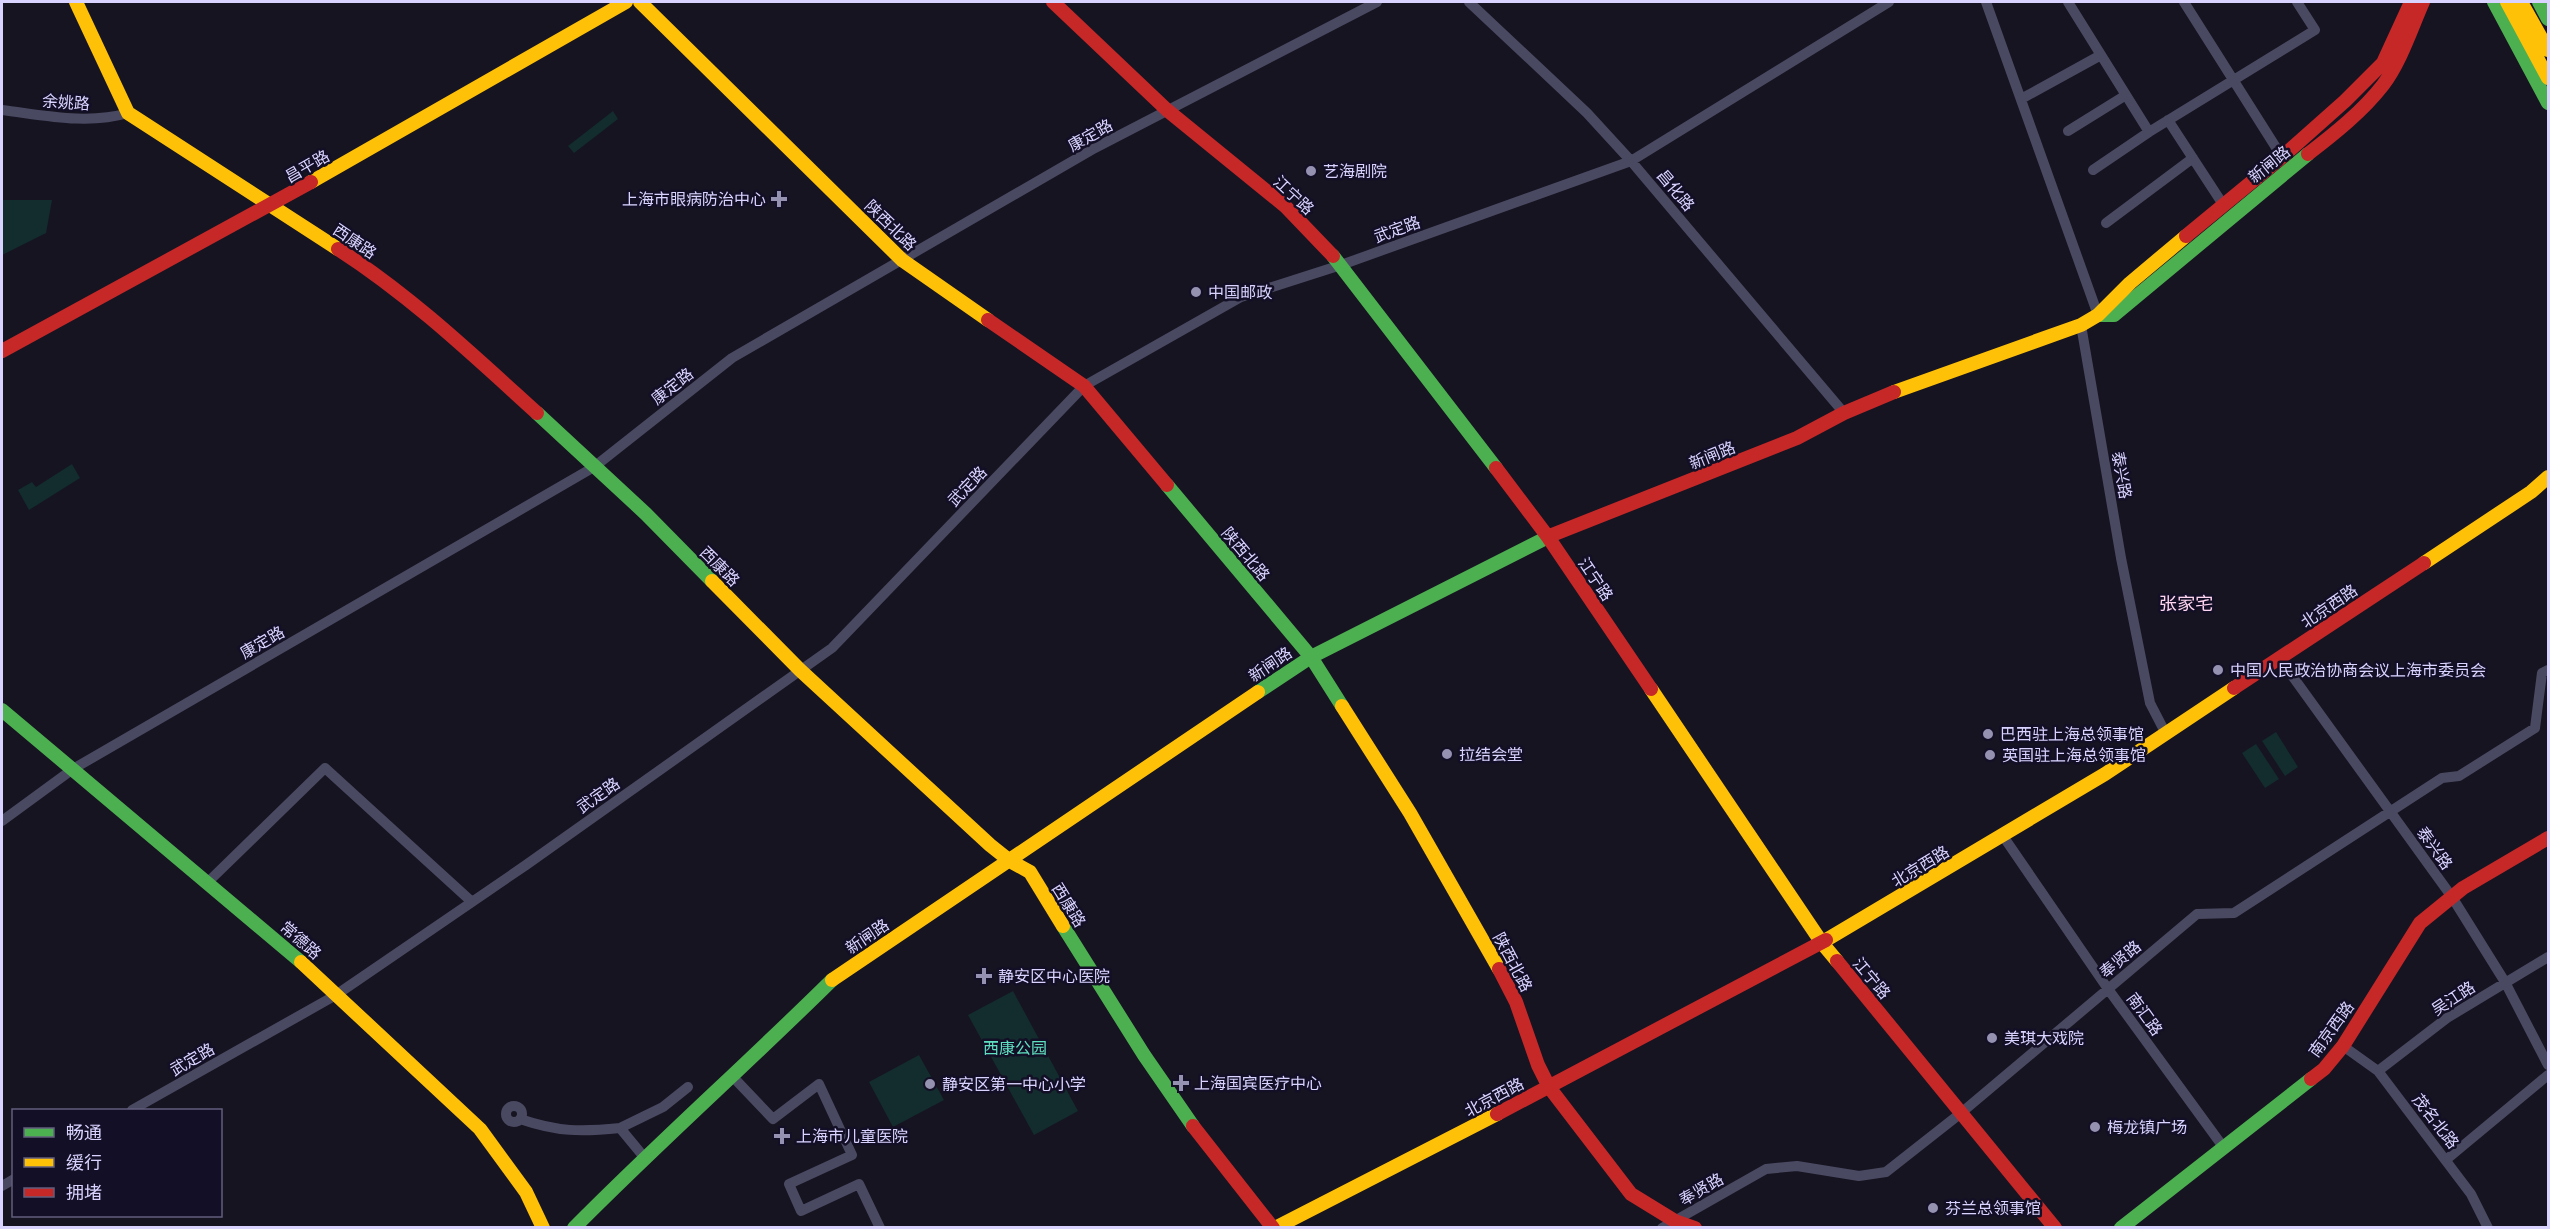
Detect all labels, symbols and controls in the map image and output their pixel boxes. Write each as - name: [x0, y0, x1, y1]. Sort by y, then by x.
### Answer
- street label: 余姚路: [41, 91, 91, 113]
- street label: 康定路: [1065, 115, 1115, 155]
- street label: 新闸路: [2245, 142, 2293, 186]
- street label: 昌平路: [282, 146, 332, 186]
- place label: 艺海剧院: [1323, 162, 1387, 180]
- marker: 艺海剧院: [1304, 164, 1318, 178]
- street label: 昌化路: [1654, 166, 1698, 214]
- street label: 江宁路: [1270, 172, 1318, 218]
- place label: 上海市眼病防治中心: [622, 190, 766, 208]
- marker: 上海市眼病防治中心: [770, 190, 788, 208]
- street label: 陕西北路: [862, 196, 920, 254]
- street label: 武定路: [1371, 212, 1423, 246]
- street label: 西康路: [330, 220, 380, 262]
- place label: 中国邮政: [1208, 283, 1272, 301]
- marker: 中国邮政: [1189, 285, 1203, 299]
- street label: 康定路: [648, 364, 696, 408]
- street label: 新闸路: [1686, 438, 1738, 472]
- street label: 泰兴路: [2109, 450, 2135, 500]
- street label: 武定路: [944, 462, 990, 510]
- street label: 陕西北路: [1219, 524, 1273, 584]
- street label: 西康路: [697, 543, 743, 589]
- street label: 江宁路: [1575, 554, 1617, 604]
- street label: 北京西路: [2297, 581, 2361, 631]
- district label: 张家宅: [2159, 593, 2213, 613]
- street label: 康定路: [237, 622, 287, 662]
- street label: 新闸路: [1245, 643, 1295, 685]
- place label: 中国人民政治协商会议上海市委员会: [2230, 661, 2486, 679]
- marker: 中国人民政治协商会议上海市委员会: [2211, 663, 2225, 677]
- place label: 巴西驻上海总领事馆: [2000, 725, 2144, 743]
- marker: 巴西驻上海总领事馆: [1981, 727, 1995, 741]
- place label: 拉结会堂: [1459, 745, 1523, 763]
- place label: 英国驻上海总领事馆: [2002, 746, 2146, 764]
- marker: 拉结会堂: [1440, 747, 1454, 761]
- marker: 英国驻上海总领事馆: [1983, 748, 1997, 762]
- street label: 武定路: [573, 774, 623, 816]
- street label: 泰兴路: [2414, 823, 2456, 873]
- street label: 北京西路: [1888, 842, 1952, 890]
- street label: 西康路: [1049, 880, 1089, 930]
- street label: 新闸路: [842, 915, 892, 957]
- street label: 常德路: [277, 917, 325, 963]
- street label: 陕西北路: [1490, 930, 1536, 994]
- street label: 奉贤路: [2096, 937, 2144, 981]
- street label: 江宁路: [1850, 954, 1894, 1002]
- marker: 静安区中心医院: [975, 967, 993, 985]
- place label: 静安区中心医院: [998, 967, 1110, 985]
- street label: 吴江路: [2428, 977, 2478, 1019]
- street label: 南汇路: [2124, 989, 2166, 1039]
- street label: 南京西路: [2305, 998, 2357, 1060]
- place label: 美琪大戏院: [2004, 1029, 2084, 1047]
- marker: 美琪大戏院: [1985, 1031, 1999, 1045]
- street label: 武定路: [167, 1039, 217, 1079]
- park label: 西康公园: [983, 1039, 1047, 1057]
- marker: 上海国宾医疗中心: [1172, 1074, 1190, 1092]
- place label: 上海国宾医疗中心: [1194, 1074, 1322, 1092]
- street label: 北京西路: [1462, 1074, 1526, 1120]
- place label: 静安区第一中心小学: [942, 1075, 1086, 1093]
- marker: 静安区第一中心小学: [923, 1077, 937, 1091]
- street label: 茂名北路: [2409, 1090, 2463, 1152]
- legend: [12, 1109, 222, 1217]
- place label: 梅龙镇广场: [2107, 1118, 2187, 1136]
- marker: 梅龙镇广场: [2088, 1120, 2102, 1134]
- text: 畅通: [66, 1122, 102, 1142]
- marker: 上海市儿童医院: [773, 1127, 791, 1145]
- place label: 上海市儿童医院: [796, 1127, 908, 1145]
- text: 缓行: [66, 1152, 102, 1172]
- street label: 奉贤路: [1676, 1169, 1726, 1209]
- text: 拥堵: [66, 1182, 102, 1202]
- place label: 芬兰总领事馆: [1945, 1199, 2041, 1217]
- marker: 芬兰总领事馆: [1926, 1201, 1940, 1215]

